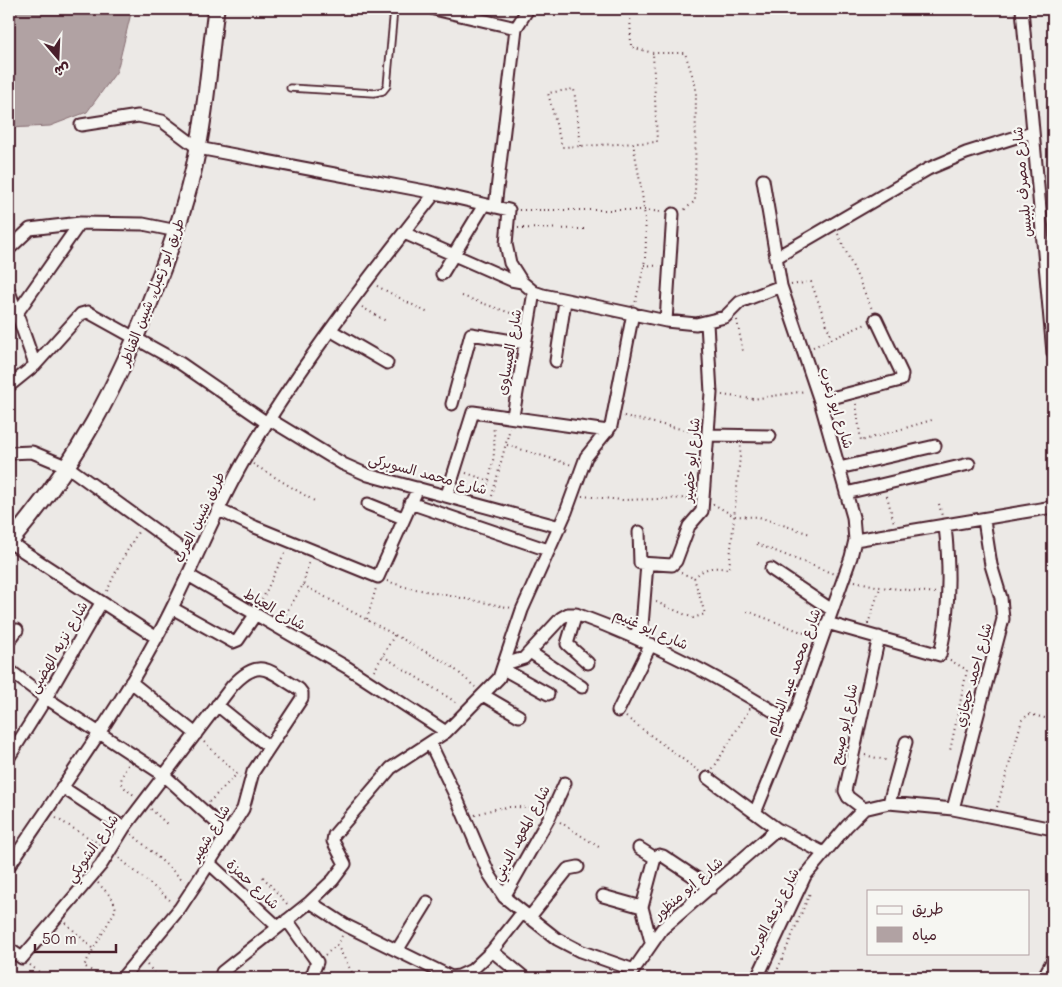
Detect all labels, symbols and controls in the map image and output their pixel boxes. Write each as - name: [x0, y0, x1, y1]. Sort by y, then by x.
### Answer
- north arrow: [32, 32, 82, 82]
- text: ش: [52, 59, 73, 82]
- street label: شارع مصرف بلبيس: [1007, 126, 1037, 238]
- street label: طريق ابو زعبل, شبين القناطر: [114, 215, 188, 369]
- street label: شارع العبساوى: [492, 307, 526, 397]
- street label: شارع ابو زعرب: [815, 365, 859, 451]
- street label: شارع ابو خضير: [677, 417, 705, 504]
- street label: شارع محمد السوبركى: [367, 449, 489, 499]
- street label: طريق شبين العرب: [168, 468, 229, 566]
- street label: شارع العياط: [240, 583, 310, 635]
- street label: شارع نزيه الهضبى: [24, 597, 92, 697]
- street label: شارع ابو غنيم: [610, 604, 692, 655]
- street label: شارع محمد عبد السلام: [761, 606, 826, 739]
- street label: شارع احمد حجازي: [949, 621, 997, 730]
- street label: شارع ابو صبيح: [826, 682, 862, 766]
- street label: شارع المعهد الديني: [487, 782, 557, 886]
- street label: شارع شهير: [185, 801, 235, 866]
- street label: شارع الشوبكي: [61, 810, 125, 888]
- street label: شارع ابو منظور: [648, 852, 727, 925]
- street label: شارع حمزة: [222, 854, 284, 914]
- street label: شارع ترعه العرب: [742, 865, 804, 959]
- legend: [867, 890, 1030, 954]
- text: طريق: [912, 898, 944, 918]
- scale bar: [35, 922, 116, 954]
- text: مياه: [912, 924, 937, 944]
- text: 50 m: [42, 928, 77, 948]

